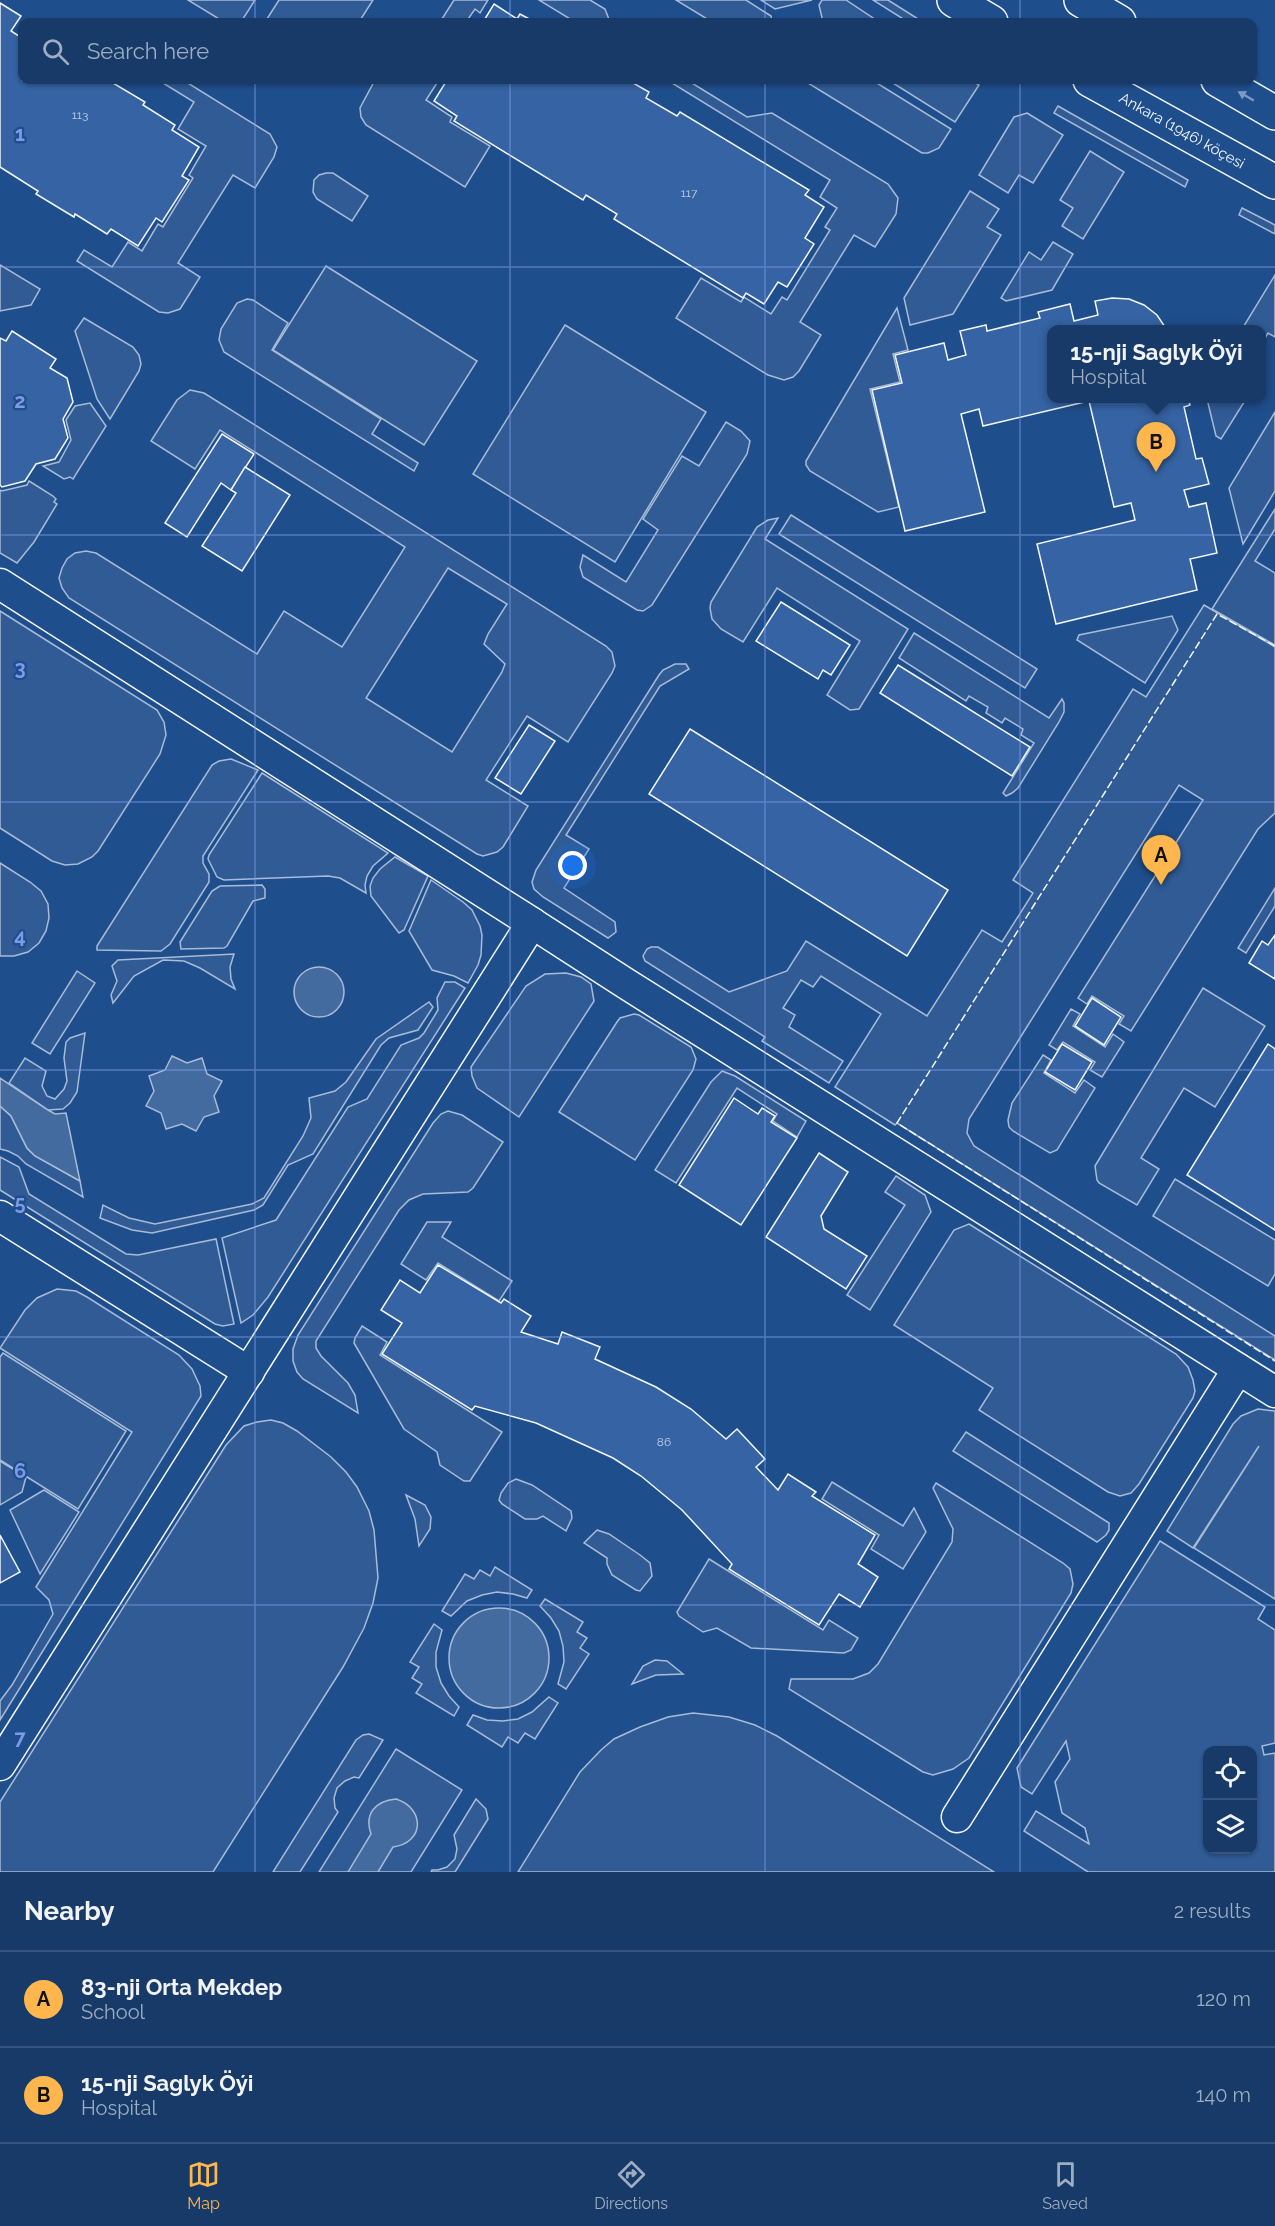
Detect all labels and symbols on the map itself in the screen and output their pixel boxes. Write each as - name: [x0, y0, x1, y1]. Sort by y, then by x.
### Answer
- street label: Ankara (1946) köçesi: [1116, 89, 1248, 173]
- one-way arrow: [1237, 91, 1254, 101]
- house number: 113: [72, 108, 88, 122]
- text: 1: [15, 122, 25, 146]
- house number: 117: [681, 186, 698, 200]
- text: 2: [14, 389, 26, 413]
- pin: B: [1136, 422, 1176, 472]
- text: 3: [14, 656, 26, 680]
- pin: A: [1142, 836, 1180, 885]
- your location: [558, 851, 587, 880]
- text: 4: [14, 924, 26, 948]
- text: 5: [14, 1191, 26, 1215]
- house number: 86: [657, 1435, 671, 1449]
- text: 6: [14, 1459, 26, 1483]
- text: 7: [14, 1726, 26, 1750]

